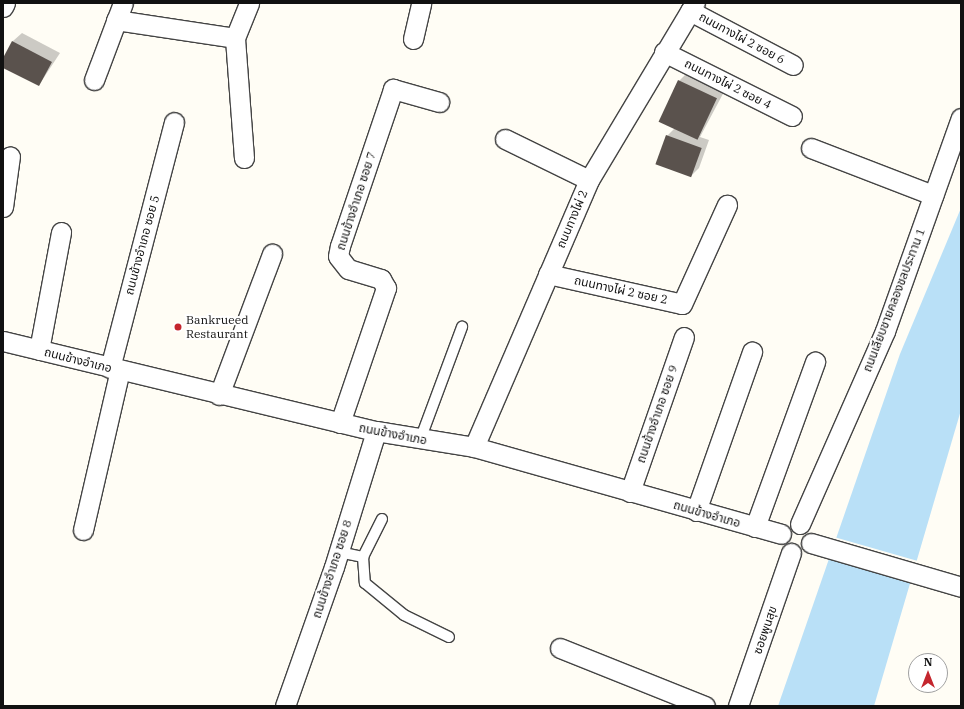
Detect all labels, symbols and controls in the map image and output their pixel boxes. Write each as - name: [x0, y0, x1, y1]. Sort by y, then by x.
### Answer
- street label: ถนนทางไผ่ 2 ซอย 6: [696, 9, 788, 67]
- street label: ถนนทางไผ่ 2 ซอย 4: [682, 56, 774, 112]
- street label: ถนนข้างอำเภอ ซอย 7: [333, 150, 379, 252]
- street label: ถนนทางไผ่ 2: [553, 188, 591, 250]
- street label: ถนนข้างอำเภอ ซอย 5: [122, 194, 162, 296]
- street label: ถนนเลียบชายคลองชลประทาน 1: [860, 226, 928, 374]
- street label: ถนนทางไผ่ 2 ซอย 2: [573, 273, 669, 307]
- place label: Bankrueed Restaurant: [186, 313, 249, 341]
- marker: Bankrueed Restaurant: [173, 322, 183, 332]
- street label: ถนนข้างอำเภอ: [43, 345, 113, 375]
- street label: ถนนข้างอำเภอ ซอย 9: [633, 363, 681, 465]
- street label: ถนนข้างอำเภอ: [358, 420, 428, 448]
- street label: ถนนข้างอำเภอ: [672, 498, 742, 530]
- street label: ถนนข้างอำเภอ ซอย 8: [309, 518, 355, 620]
- street label: ซอยพูนสุข: [750, 604, 780, 656]
- north arrow: [908, 653, 948, 693]
- text: N: [924, 655, 932, 669]

